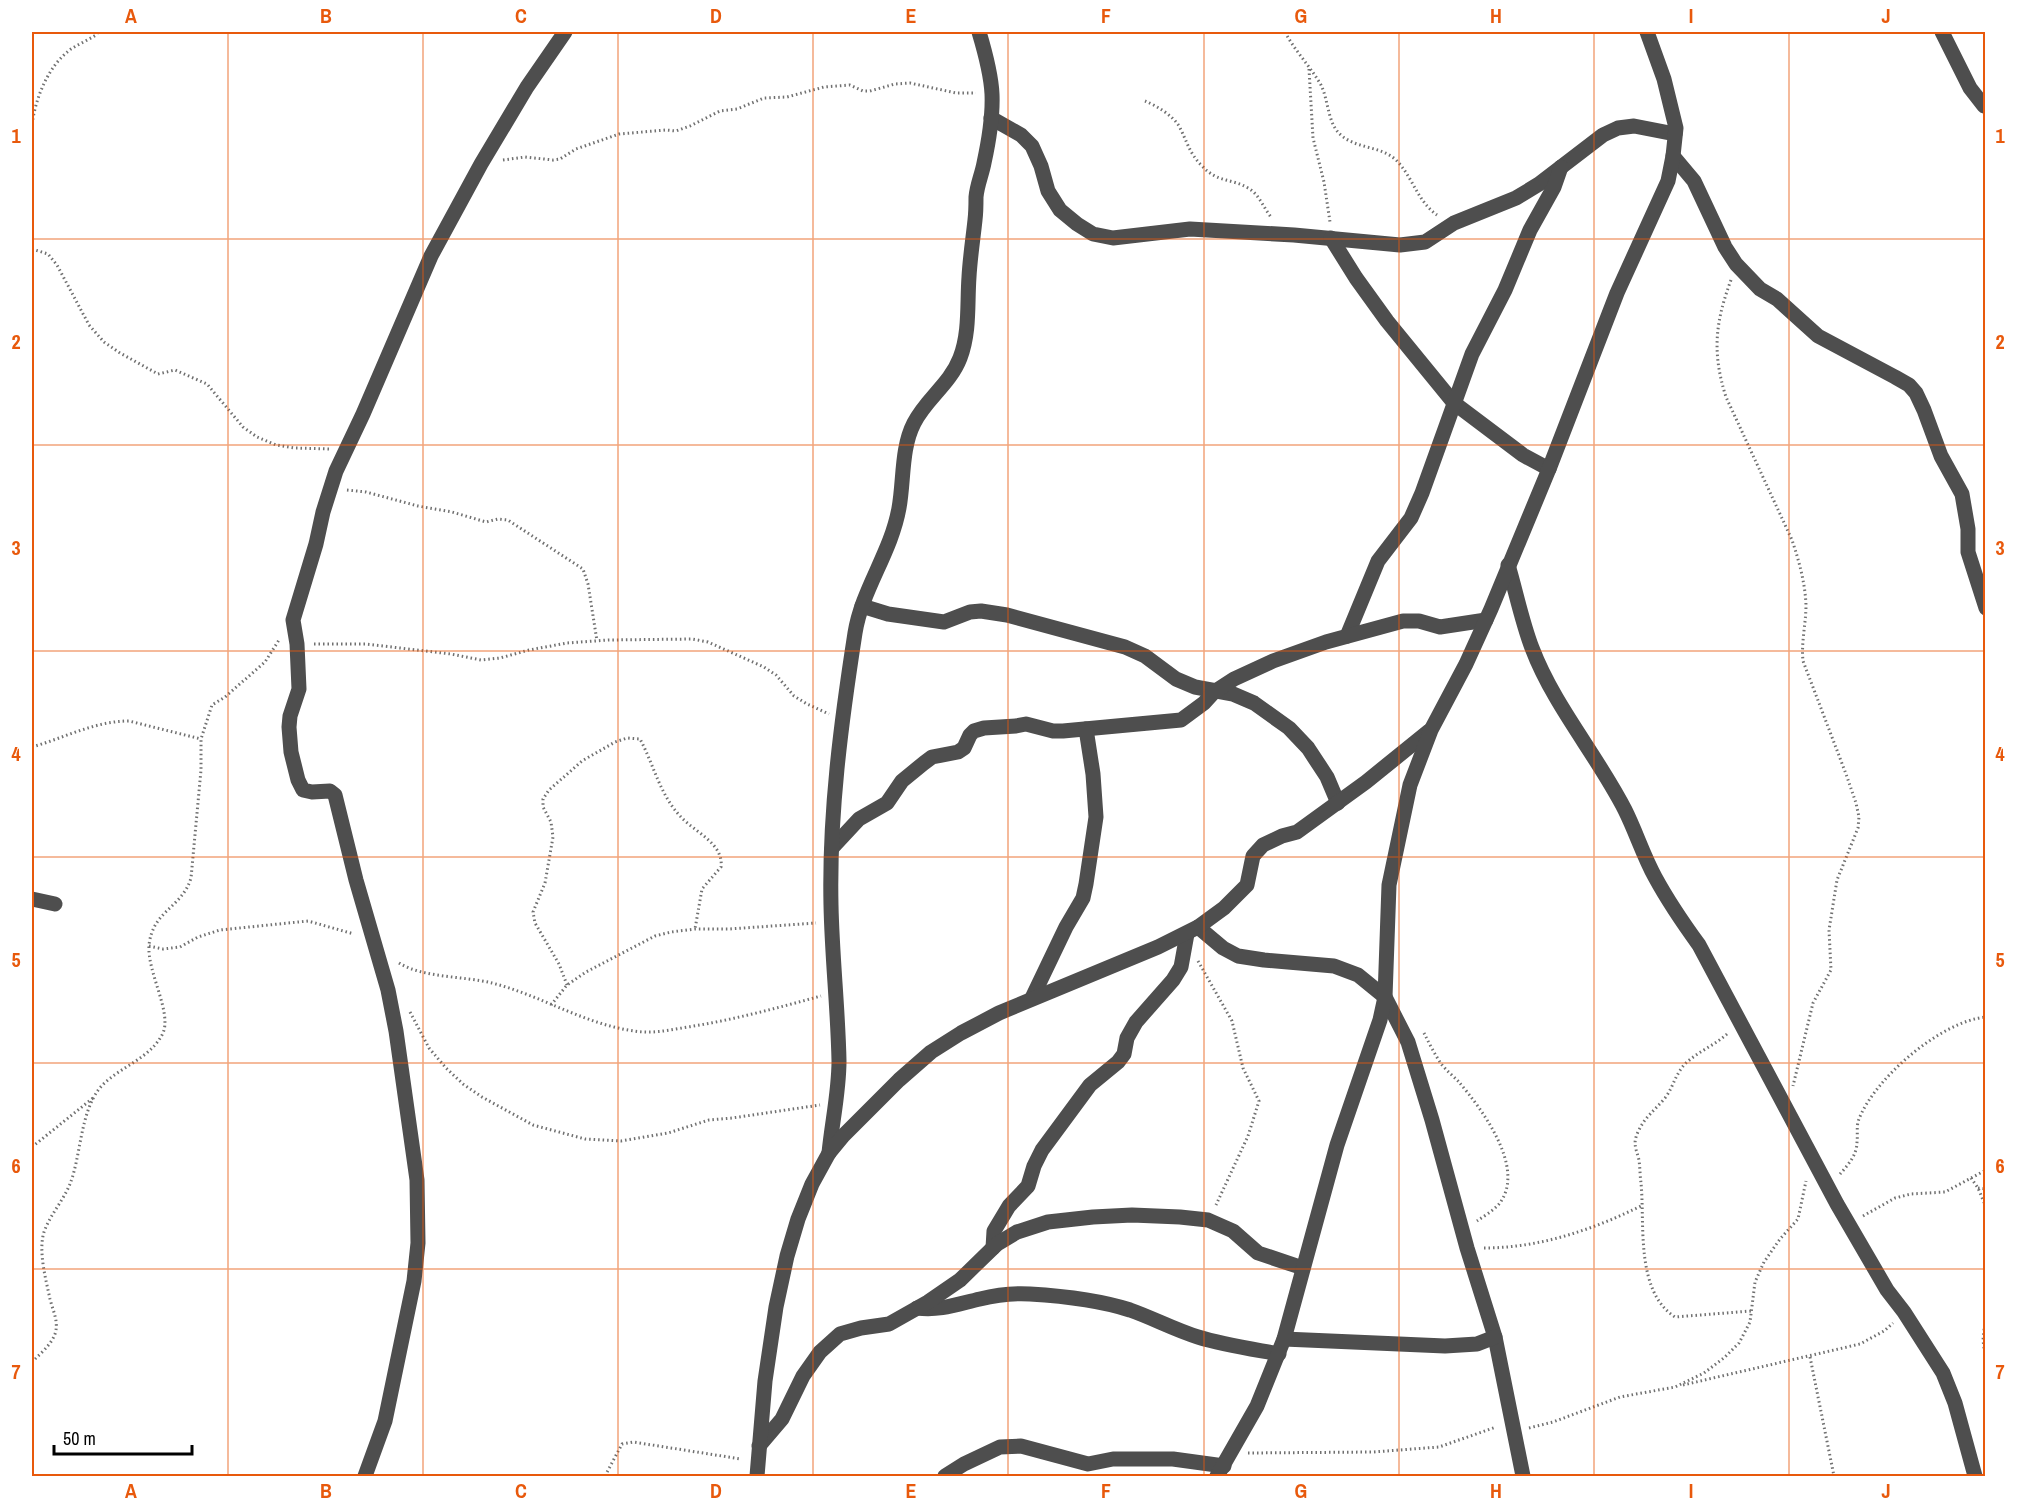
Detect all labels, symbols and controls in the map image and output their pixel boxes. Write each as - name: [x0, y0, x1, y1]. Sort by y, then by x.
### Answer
- text: A: [125, 2, 137, 29]
- text: B: [320, 2, 332, 29]
- text: C: [515, 2, 527, 29]
- text: D: [710, 2, 722, 29]
- text: E: [906, 2, 917, 29]
- text: F: [1101, 2, 1111, 29]
- text: G: [1295, 2, 1307, 29]
- text: H: [1490, 2, 1502, 29]
- text: I: [1689, 2, 1693, 29]
- text: J: [1881, 2, 1891, 29]
- text: 1: [11, 122, 21, 149]
- text: 1: [1995, 122, 2005, 149]
- text: 2: [11, 328, 21, 355]
- text: 2: [1995, 328, 2005, 355]
- text: 3: [11, 534, 21, 561]
- text: 3: [1995, 534, 2005, 561]
- text: 4: [11, 740, 21, 767]
- text: 4: [1995, 740, 2005, 767]
- text: 5: [11, 946, 21, 973]
- text: 5: [1995, 946, 2005, 973]
- text: 6: [11, 1152, 21, 1179]
- text: 6: [1995, 1152, 2005, 1179]
- text: 7: [11, 1358, 21, 1385]
- text: 7: [1995, 1358, 2005, 1385]
- scale bar: [54, 1418, 192, 1456]
- text: 50 m: [63, 1426, 96, 1451]
- text: A: [125, 1477, 137, 1504]
- text: B: [320, 1477, 332, 1504]
- text: C: [515, 1477, 527, 1504]
- text: D: [710, 1477, 722, 1504]
- text: E: [906, 1477, 917, 1504]
- text: F: [1101, 1477, 1111, 1504]
- text: G: [1295, 1477, 1307, 1504]
- text: H: [1490, 1477, 1502, 1504]
- text: I: [1689, 1477, 1693, 1504]
- text: J: [1881, 1477, 1891, 1504]

